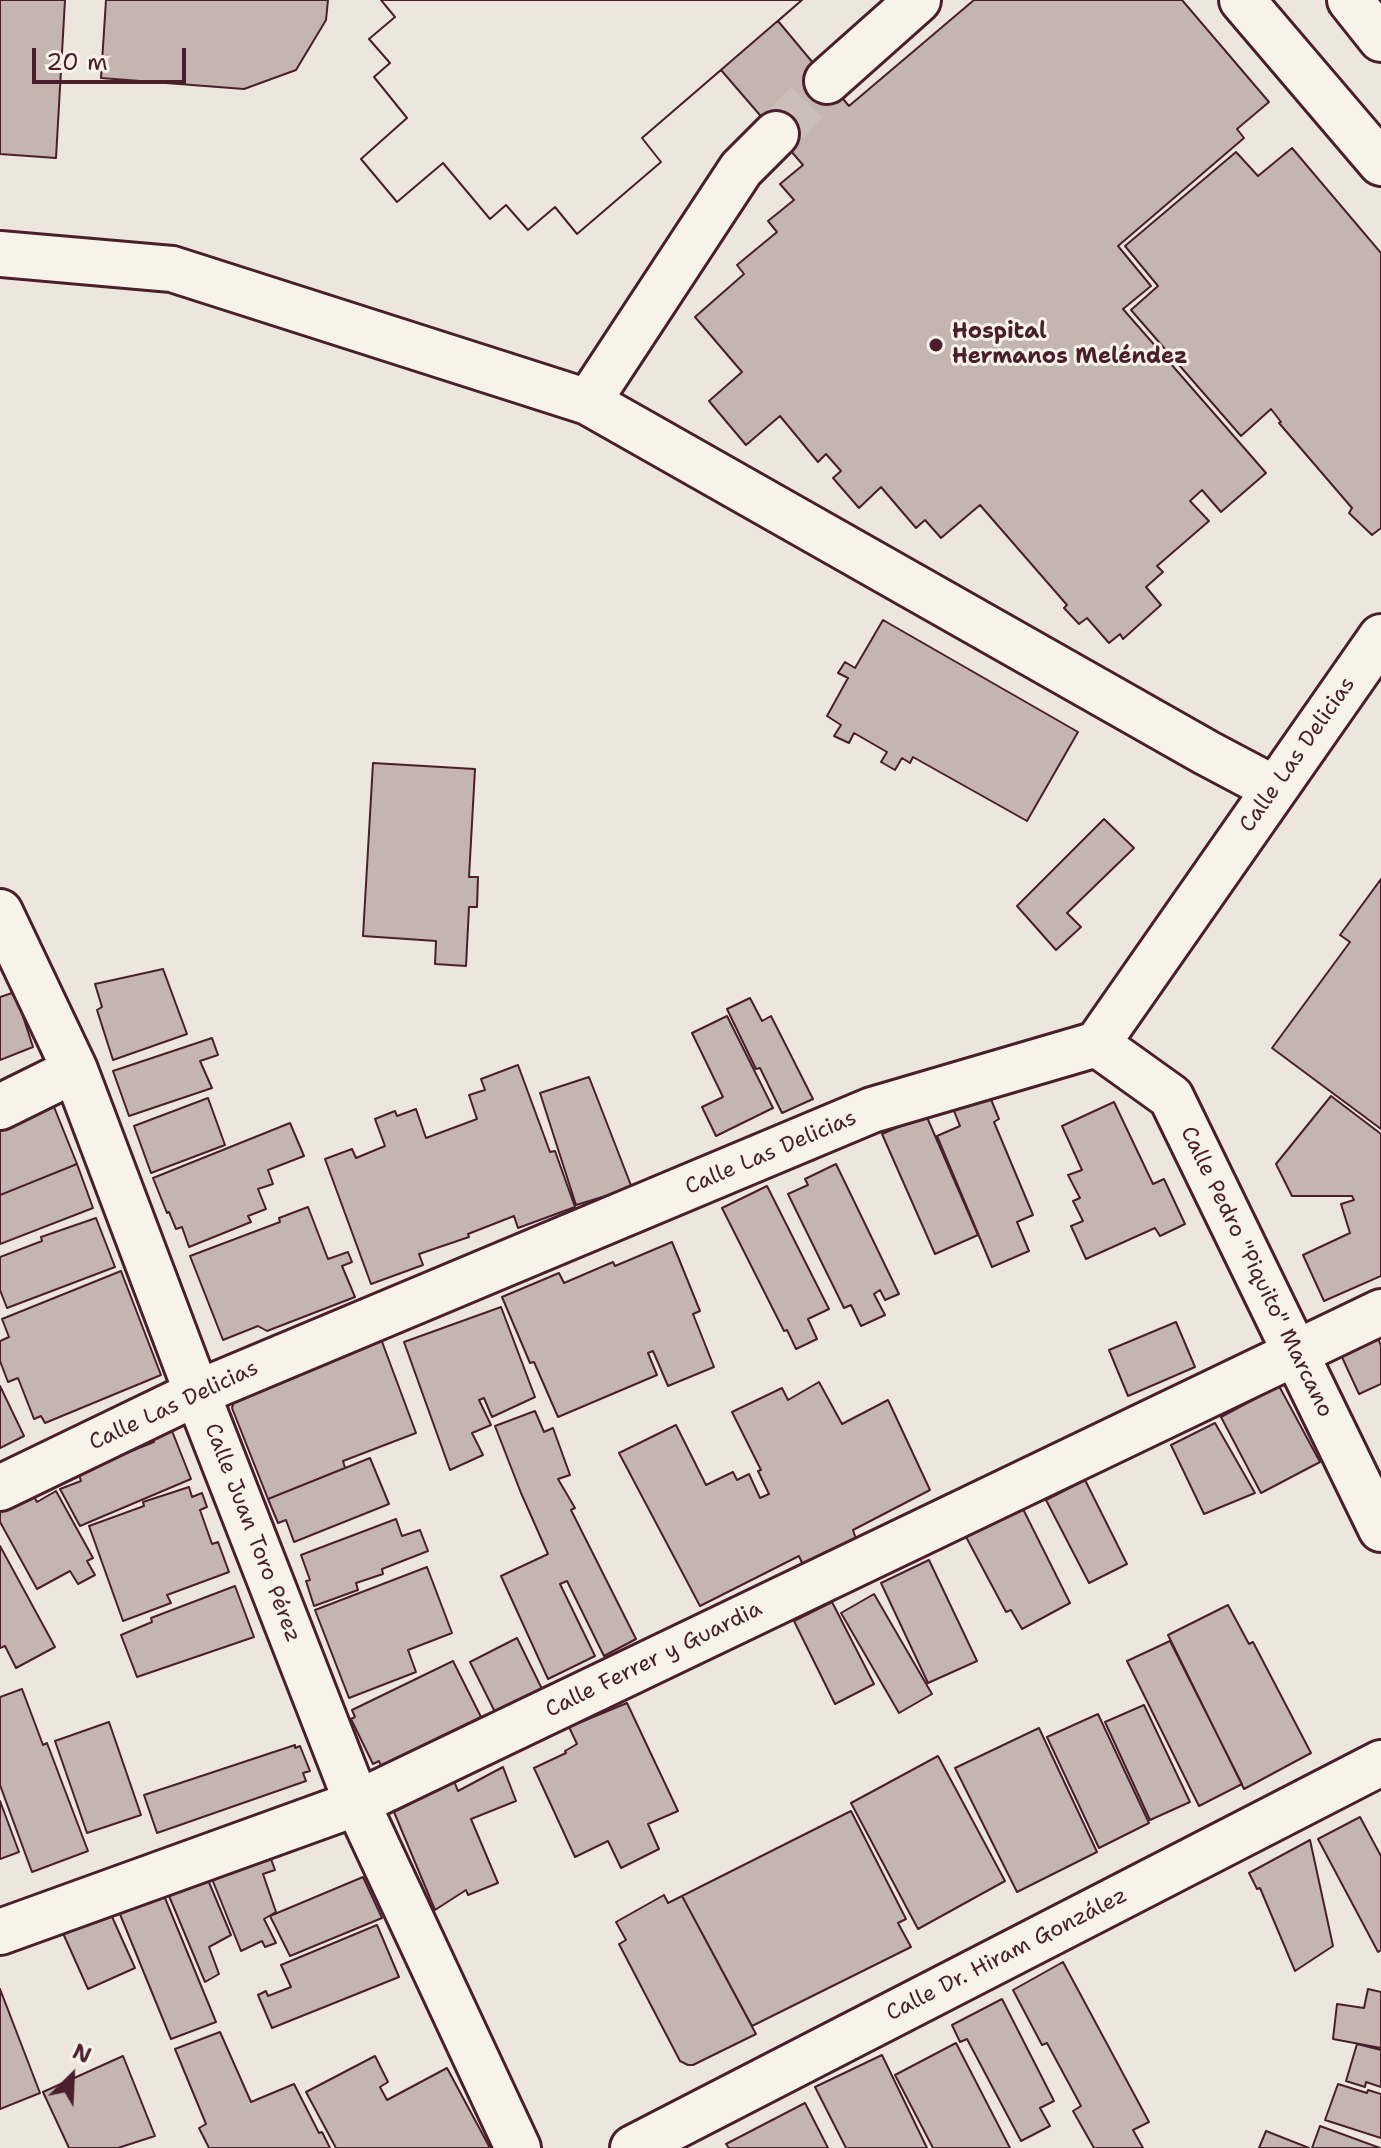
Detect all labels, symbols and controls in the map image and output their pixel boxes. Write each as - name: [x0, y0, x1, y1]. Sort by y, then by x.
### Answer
- scale bar: [36, 32, 190, 82]
- text: 20 m: [46, 46, 108, 78]
- place label: Hospital Hermanos Meléndez: [952, 319, 1188, 370]
- marker: Hospital Hermanos Meléndez: [927, 336, 945, 354]
- street label: Calle Las Delicias: [1235, 672, 1361, 838]
- street label: Calle Las Delicias: [681, 1105, 861, 1201]
- street label: Calle Pedro "Piquito" Marcano: [1174, 1122, 1338, 1422]
- street label: Calle Las Delicias: [85, 1355, 263, 1457]
- street label: Calle Juan Toro Pérez: [198, 1420, 306, 1646]
- street label: Calle Ferrer y Guardia: [541, 1596, 767, 1724]
- street label: Calle Dr. Hiram González: [882, 1883, 1132, 2027]
- north arrow: [32, 2036, 112, 2116]
- text: N: [68, 2037, 96, 2070]

